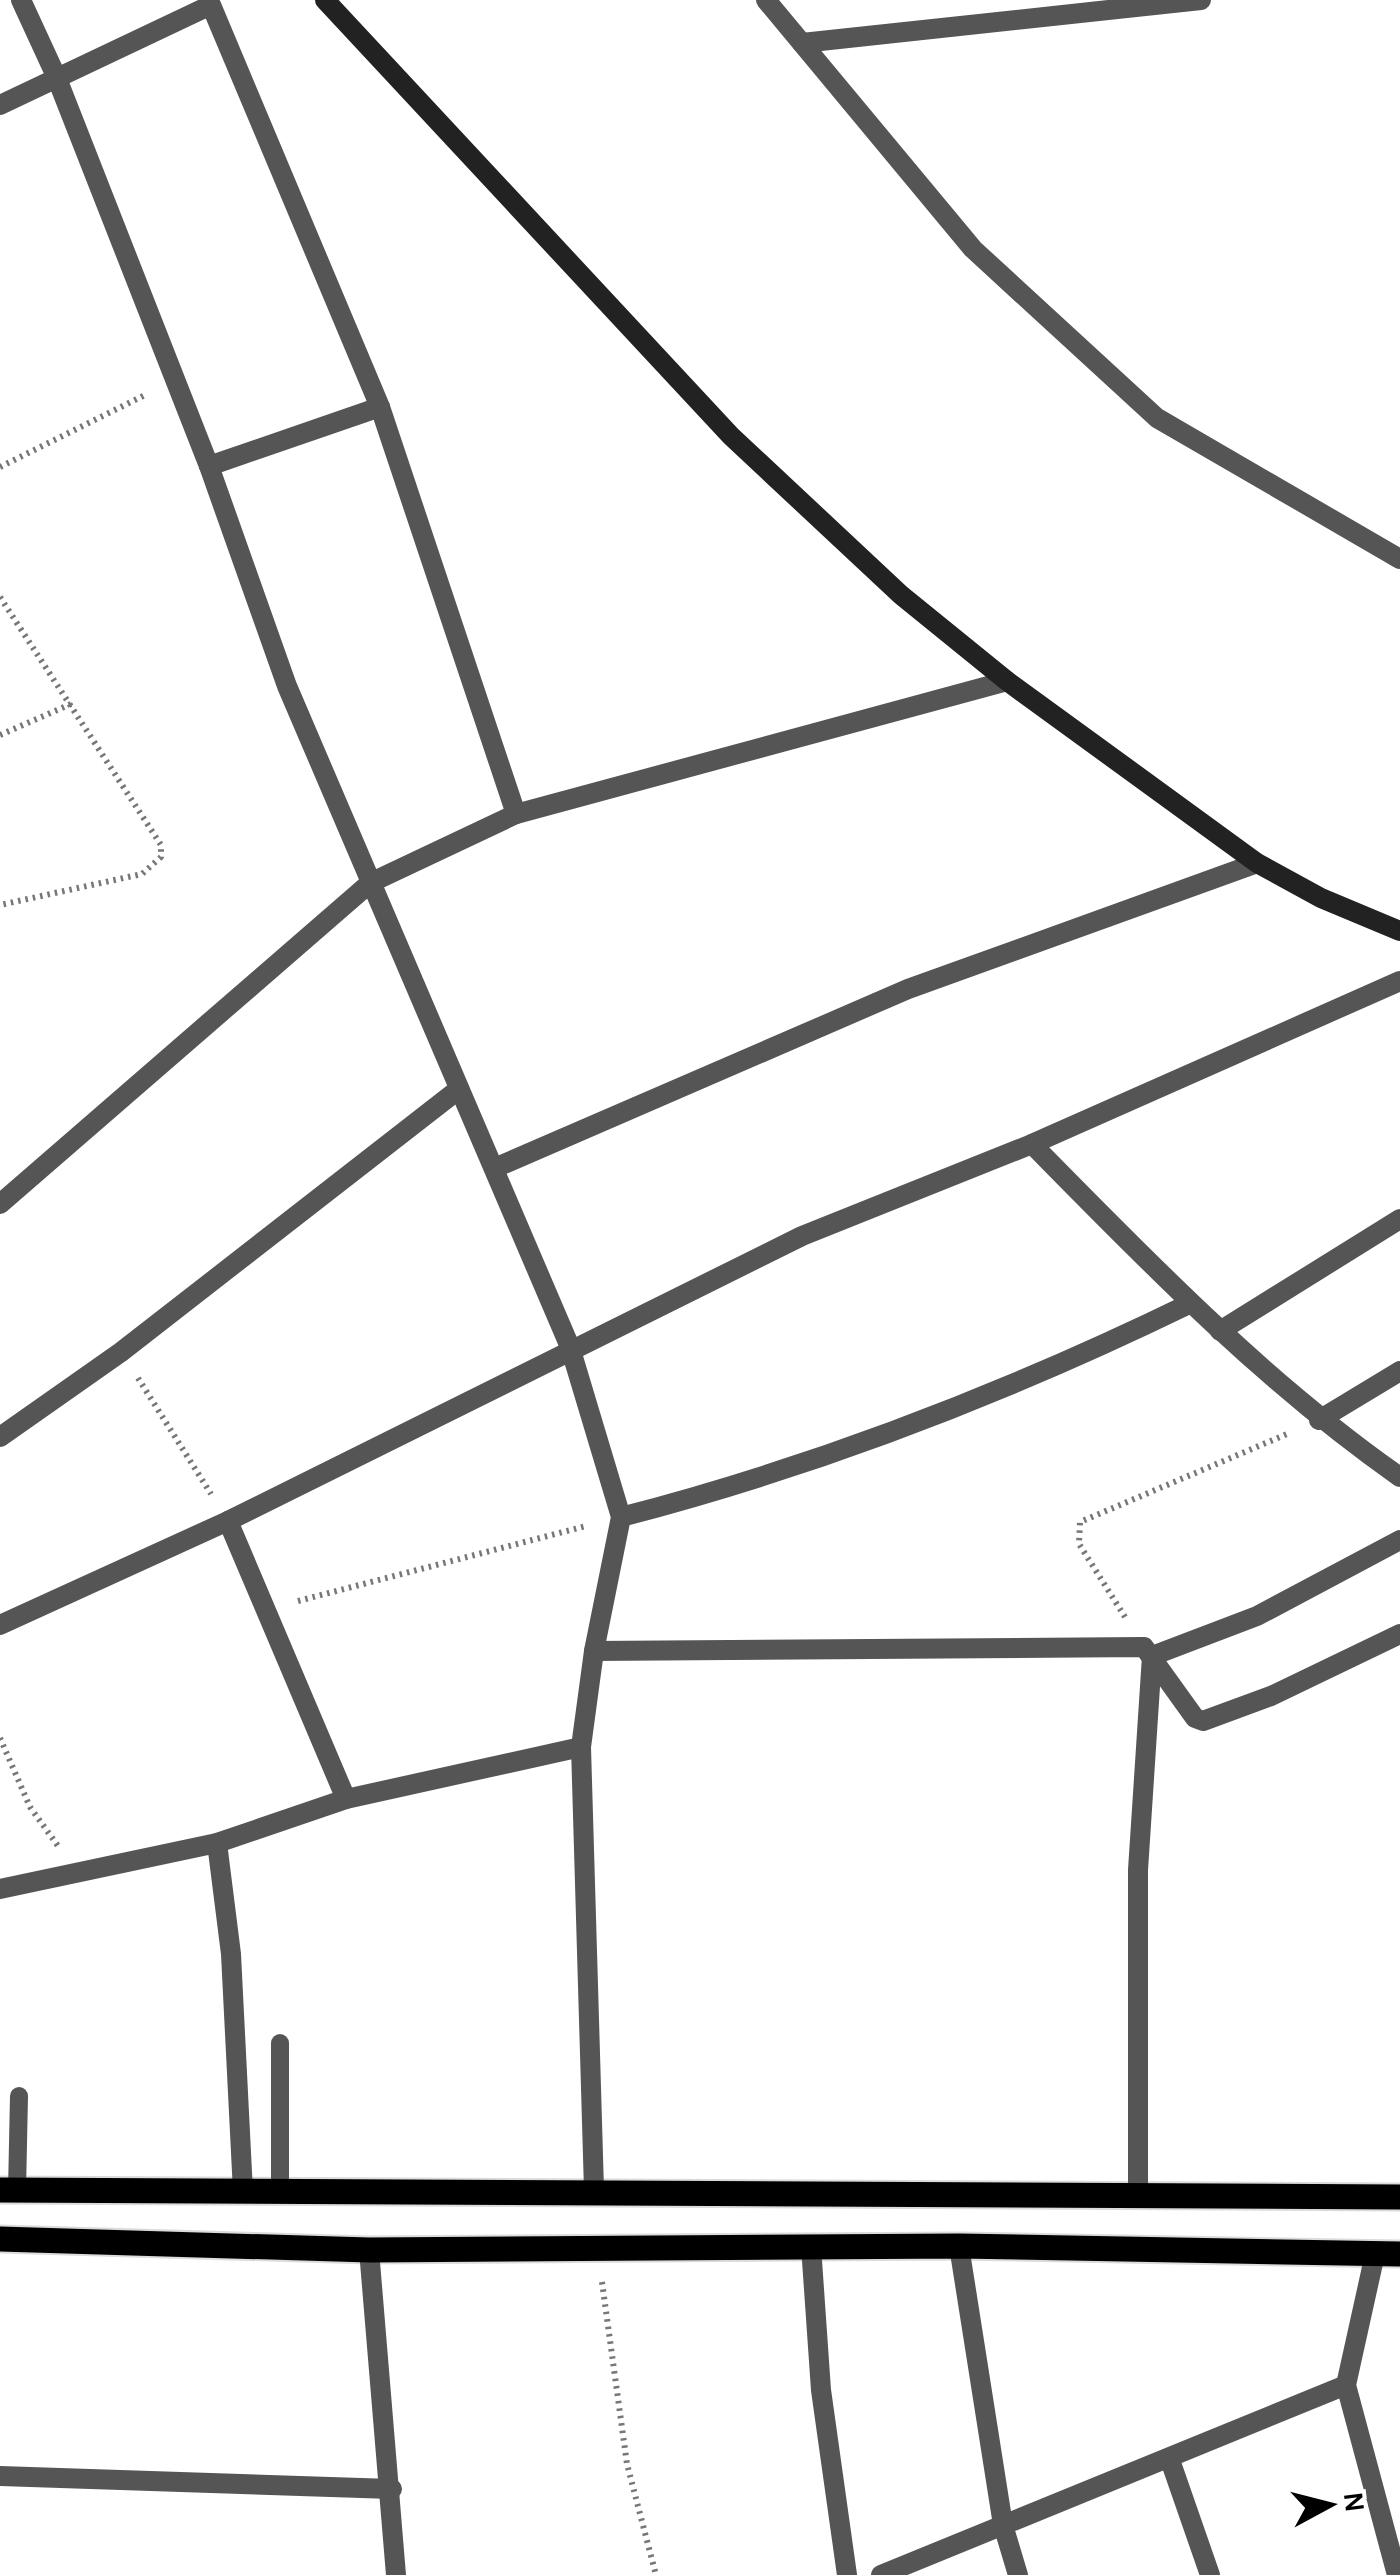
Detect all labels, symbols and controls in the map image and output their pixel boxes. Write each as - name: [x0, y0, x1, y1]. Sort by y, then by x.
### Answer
- north arrow: [1280, 2455, 1380, 2555]
- text: N: [1337, 2490, 1372, 2514]

